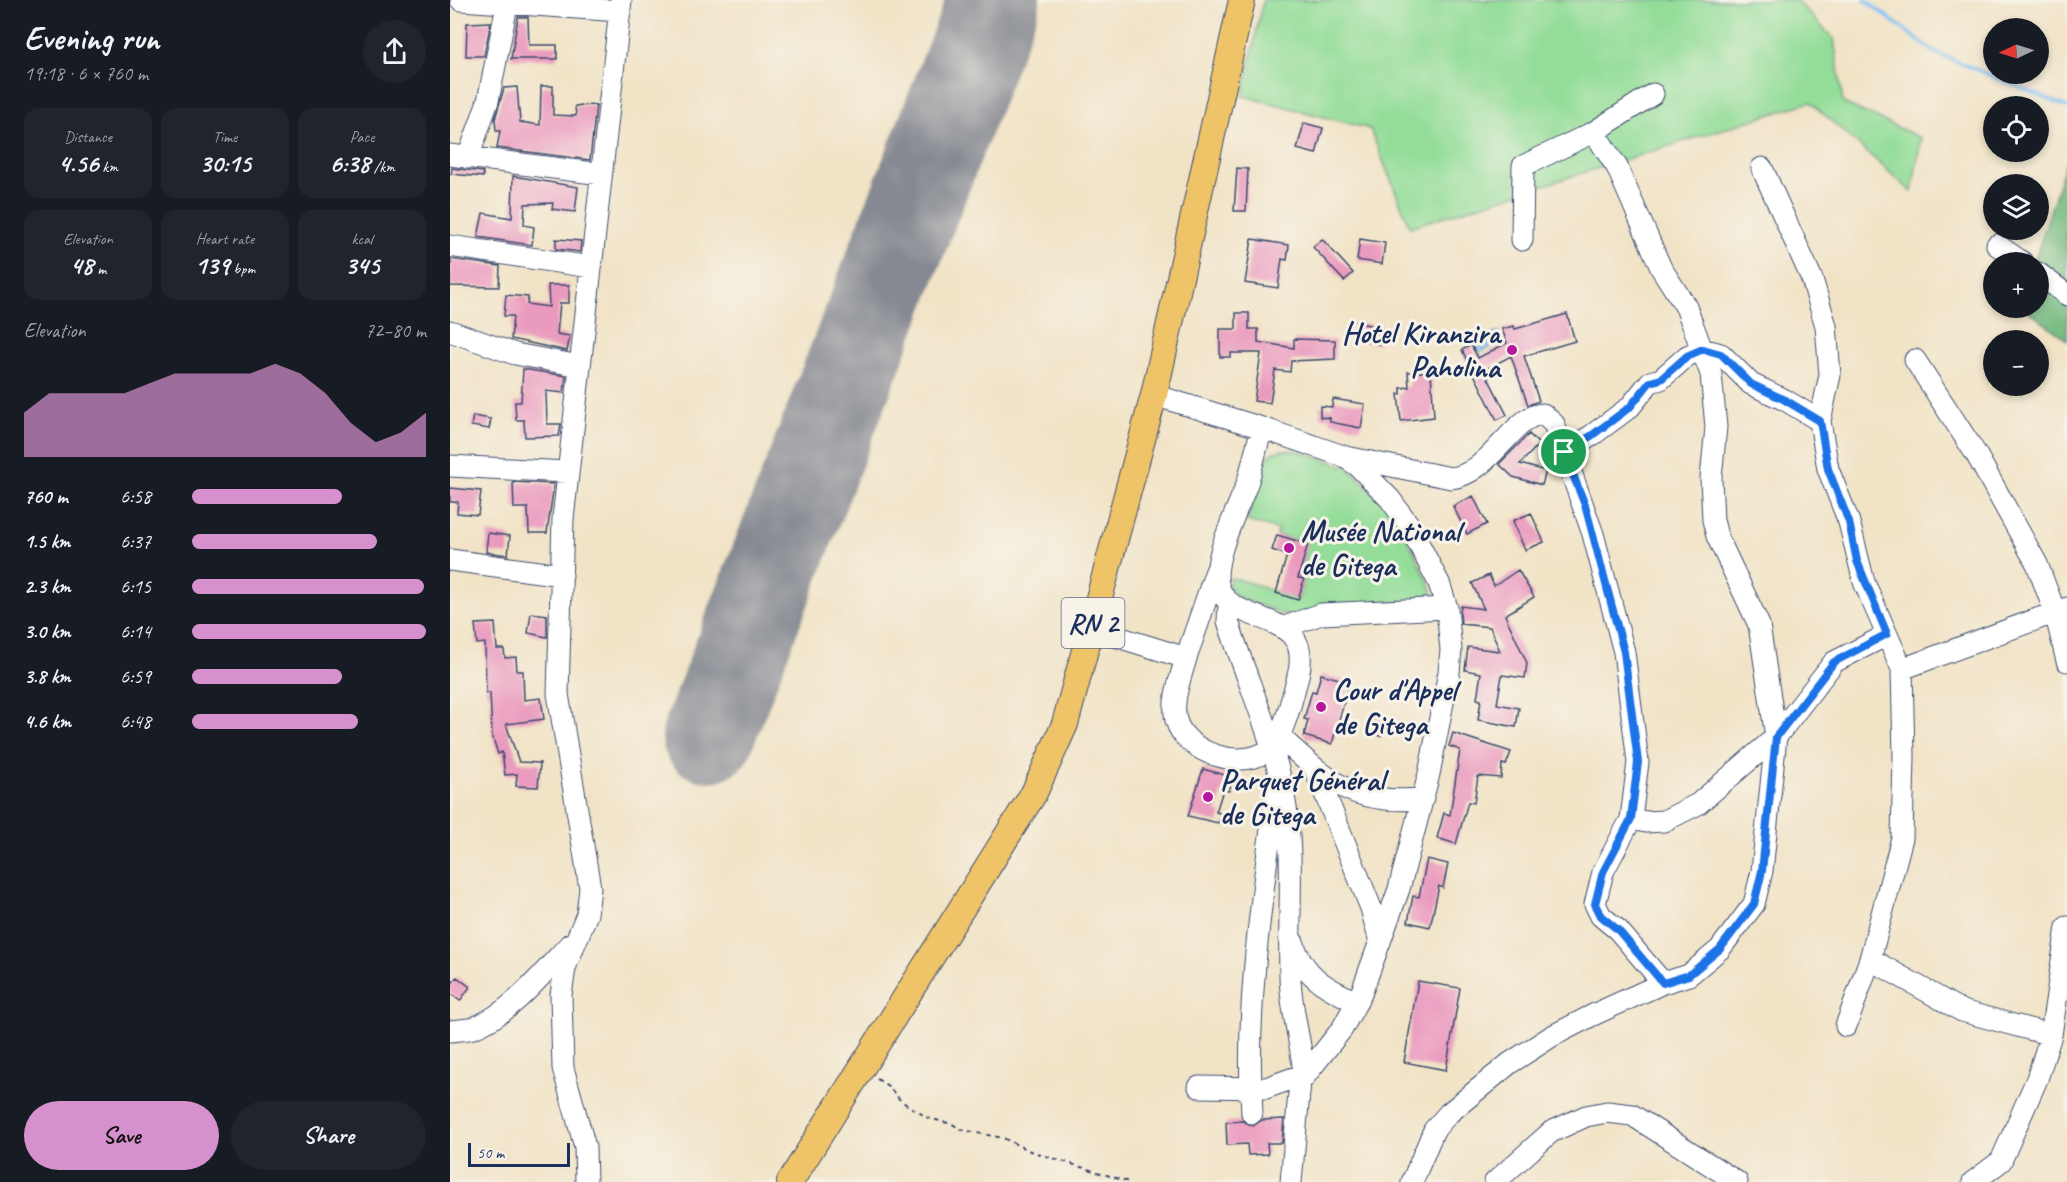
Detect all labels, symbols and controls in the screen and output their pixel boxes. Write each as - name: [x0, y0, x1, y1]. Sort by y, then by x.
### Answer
- text: Evening run: [24, 17, 159, 59]
- north arrow: [1983, 18, 2049, 84]
- map controls: [1983, 18, 2049, 396]
- button: share: [363, 20, 426, 83]
- text: 19:18 · 6 × 760 m: [24, 61, 148, 86]
- button: locate: [1983, 96, 2049, 162]
- text: Distance: [64, 127, 112, 147]
- text: Time: [213, 127, 237, 147]
- text: Pace: [350, 127, 374, 147]
- text: 4.56: [58, 147, 98, 180]
- text: 30:15: [199, 147, 251, 180]
- text: 6:38: [329, 147, 370, 180]
- text: km: [98, 157, 118, 177]
- text: /km: [370, 157, 395, 177]
- button: layers: [1983, 174, 2049, 240]
- text: Elevation: [63, 229, 113, 249]
- text: Heart rate: [196, 229, 254, 249]
- text: kcal: [351, 229, 373, 249]
- text: 48: [70, 249, 93, 282]
- text: 139: [195, 249, 229, 282]
- text: 345: [345, 249, 379, 282]
- button: +: [1983, 252, 2049, 318]
- text: m: [93, 259, 106, 279]
- text: bpm: [229, 259, 255, 279]
- place label: Hotel Kiranzira Paholina: [1342, 314, 1503, 386]
- text: Elevation: [24, 318, 86, 343]
- text: 72–80 m: [365, 318, 426, 343]
- button: −: [1983, 330, 2049, 396]
- marker: Hotel Kiranzira Paholina: [1505, 343, 1519, 357]
- pin: [1538, 426, 1589, 477]
- icon: arrive: [1547, 435, 1580, 468]
- text: 760 m: [24, 484, 68, 509]
- text: 6:58: [120, 484, 151, 509]
- place label: Musée National de Gitega: [1301, 512, 1466, 584]
- text: 1.5 km: [24, 529, 70, 554]
- text: 6:37: [120, 529, 151, 554]
- marker: Musée National de Gitega: [1282, 541, 1296, 555]
- text: 2.3 km: [24, 574, 71, 599]
- text: 6:15: [120, 574, 151, 599]
- road number: RN 2: [1062, 598, 1124, 648]
- text: 3.0 km: [24, 619, 71, 644]
- text: 6:14: [120, 619, 151, 644]
- text: 3.8 km: [24, 664, 71, 689]
- text: 6:59: [120, 664, 151, 689]
- place label: Cour d'Appel de Gitega: [1333, 671, 1462, 743]
- marker: Cour d'Appel de Gitega: [1314, 700, 1328, 714]
- text: 4.6 km: [24, 709, 71, 734]
- text: 6:48: [120, 709, 151, 734]
- place label: Parquet Général de Gitega: [1220, 761, 1390, 833]
- marker: Parquet Général de Gitega: [1201, 790, 1215, 804]
- button: Save: [24, 1101, 219, 1170]
- button: Share: [231, 1101, 426, 1170]
- scale bar: [468, 1140, 570, 1168]
- text: 50 m: [477, 1143, 504, 1163]

